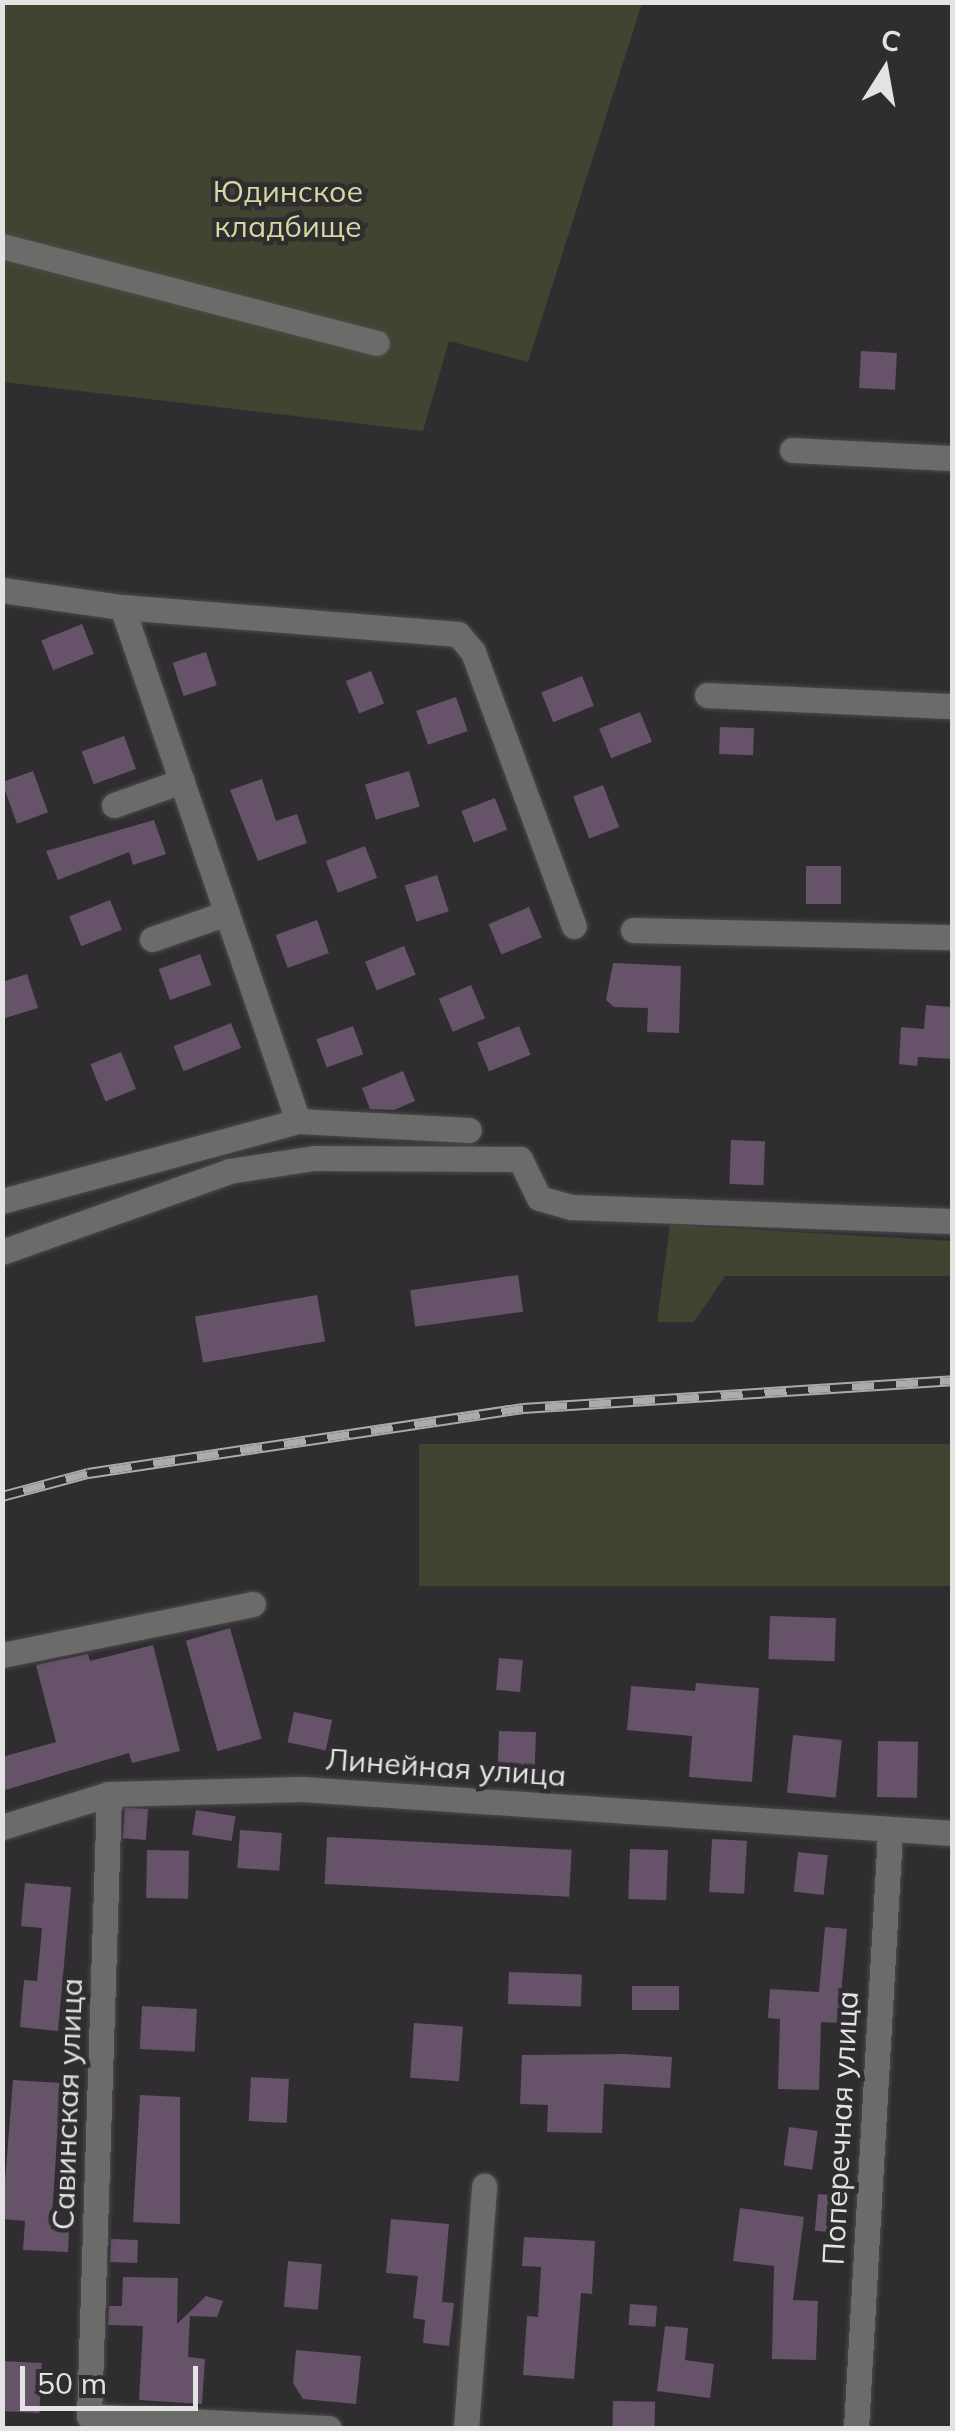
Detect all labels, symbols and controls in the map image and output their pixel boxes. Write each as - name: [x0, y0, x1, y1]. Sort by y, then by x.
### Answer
- north arrow: [835, 20, 935, 120]
- text: С: [878, 21, 904, 59]
- park label: Юдинское кладбище: [213, 173, 363, 244]
- street label: Линейная улица: [324, 1741, 568, 1793]
- street label: Савинская улица: [45, 1977, 89, 2231]
- street label: Поперечная улица: [815, 1990, 865, 2266]
- scale bar: [25, 2346, 202, 2408]
- text: 50 m: [37, 2364, 107, 2402]

